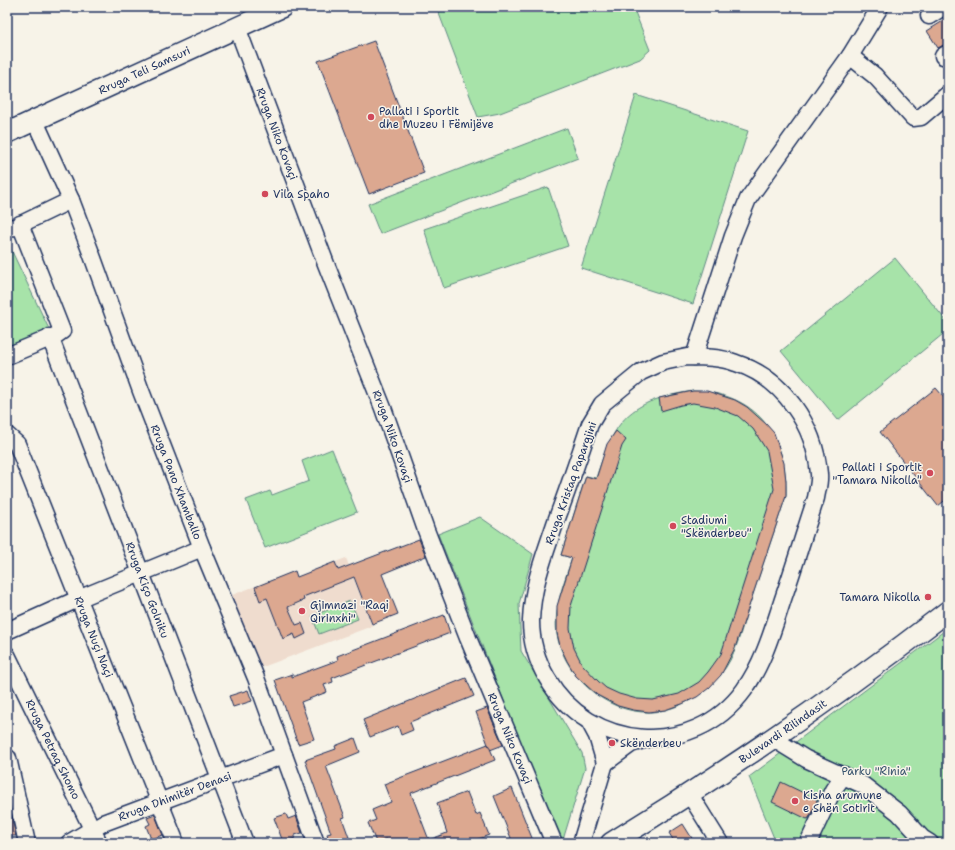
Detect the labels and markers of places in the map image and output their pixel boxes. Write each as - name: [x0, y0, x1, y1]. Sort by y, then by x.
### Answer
- place label: Pallati i Sportit dhe Muzeu i Fëmijëve: [379, 104, 494, 132]
- marker: Pallati i Sportit dhe Muzeu i Fëmijëve: [366, 112, 376, 122]
- place label: Vila Spaho: [273, 187, 330, 202]
- marker: Vila Spaho: [260, 189, 270, 199]
- place label: Pallati i Sportit "Tamara Nikolla": [833, 460, 922, 488]
- marker: Pallati i Sportit "Tamara Nikolla": [925, 468, 935, 478]
- place label: Stadiumi "Skënderbeu": [681, 513, 752, 541]
- marker: Stadiumi "Skënderbeu": [668, 521, 678, 531]
- place label: Tamara Nikolla: [839, 590, 920, 605]
- marker: Tamara Nikolla: [923, 592, 933, 602]
- place label: Gjimnazi "Raqi Qirinxhi": [310, 598, 389, 626]
- marker: Gjimnazi "Raqi Qirinxhi": [297, 606, 307, 616]
- place label: Skënderbeu: [620, 736, 682, 751]
- marker: Skënderbeu: [607, 738, 617, 748]
- place label: Kisha arumune e Shën Sotirit: [803, 788, 882, 816]
- marker: Kisha arumune e Shën Sotirit: [790, 796, 800, 806]

